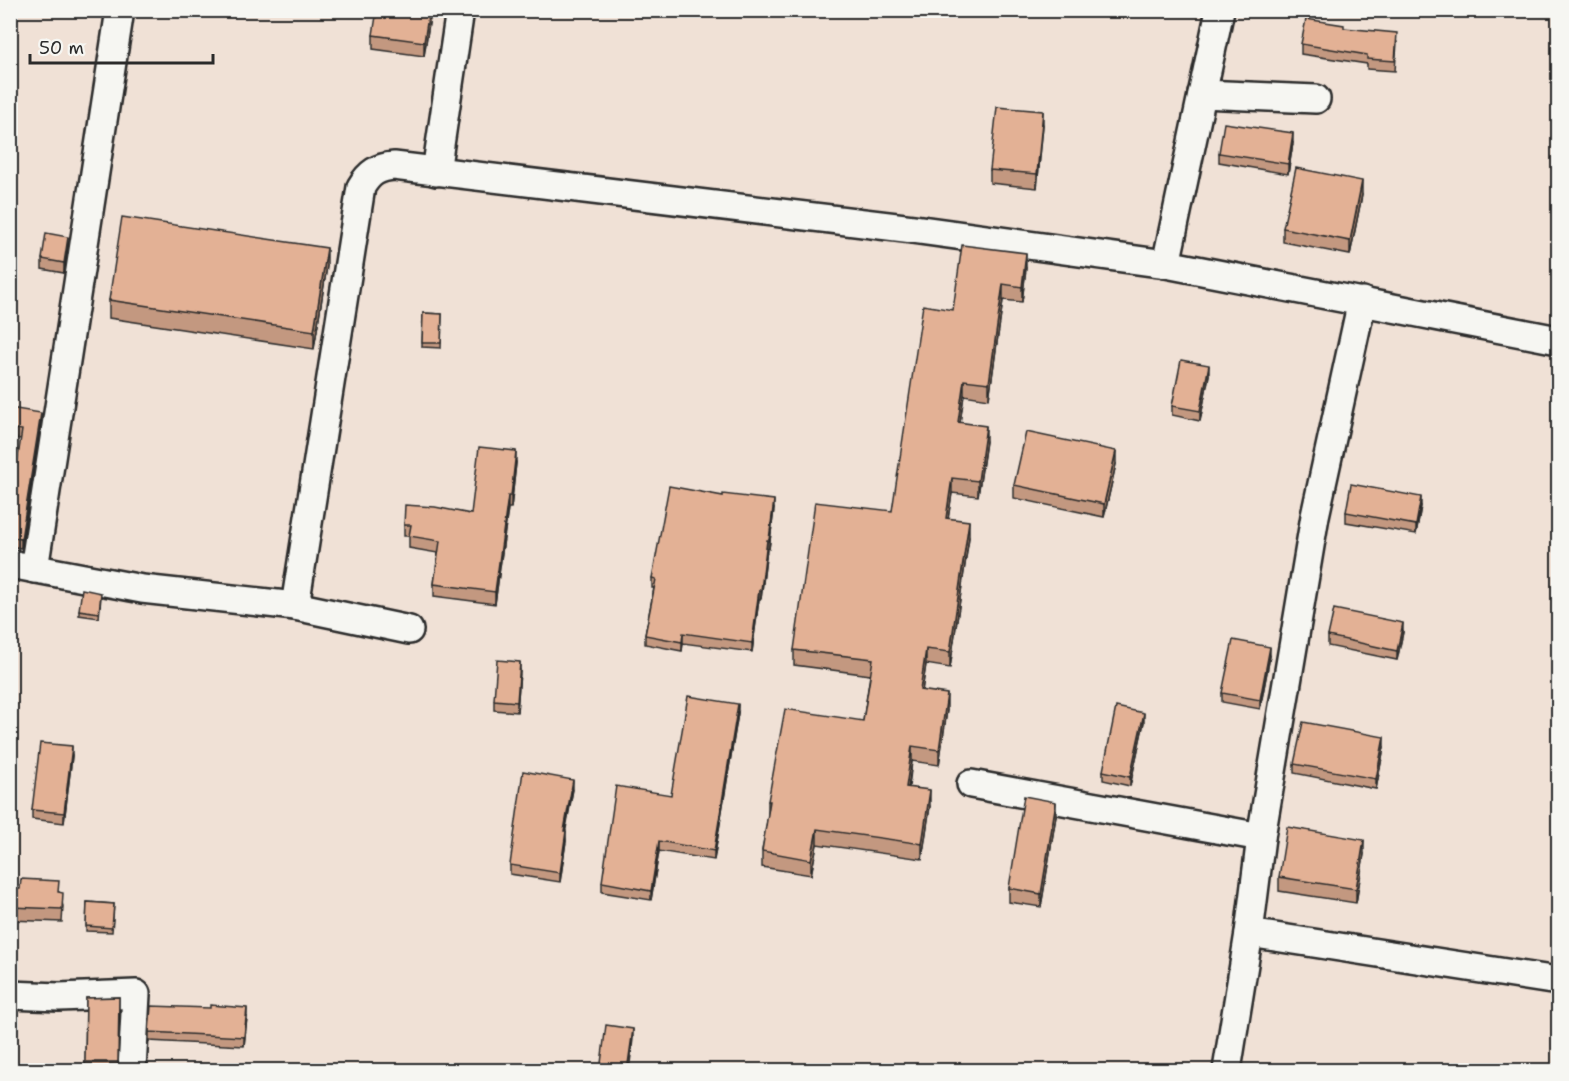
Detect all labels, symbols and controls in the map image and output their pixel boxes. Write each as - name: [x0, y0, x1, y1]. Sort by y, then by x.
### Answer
- scale bar: [30, 27, 213, 65]
- text: 50 m: [39, 36, 84, 60]

